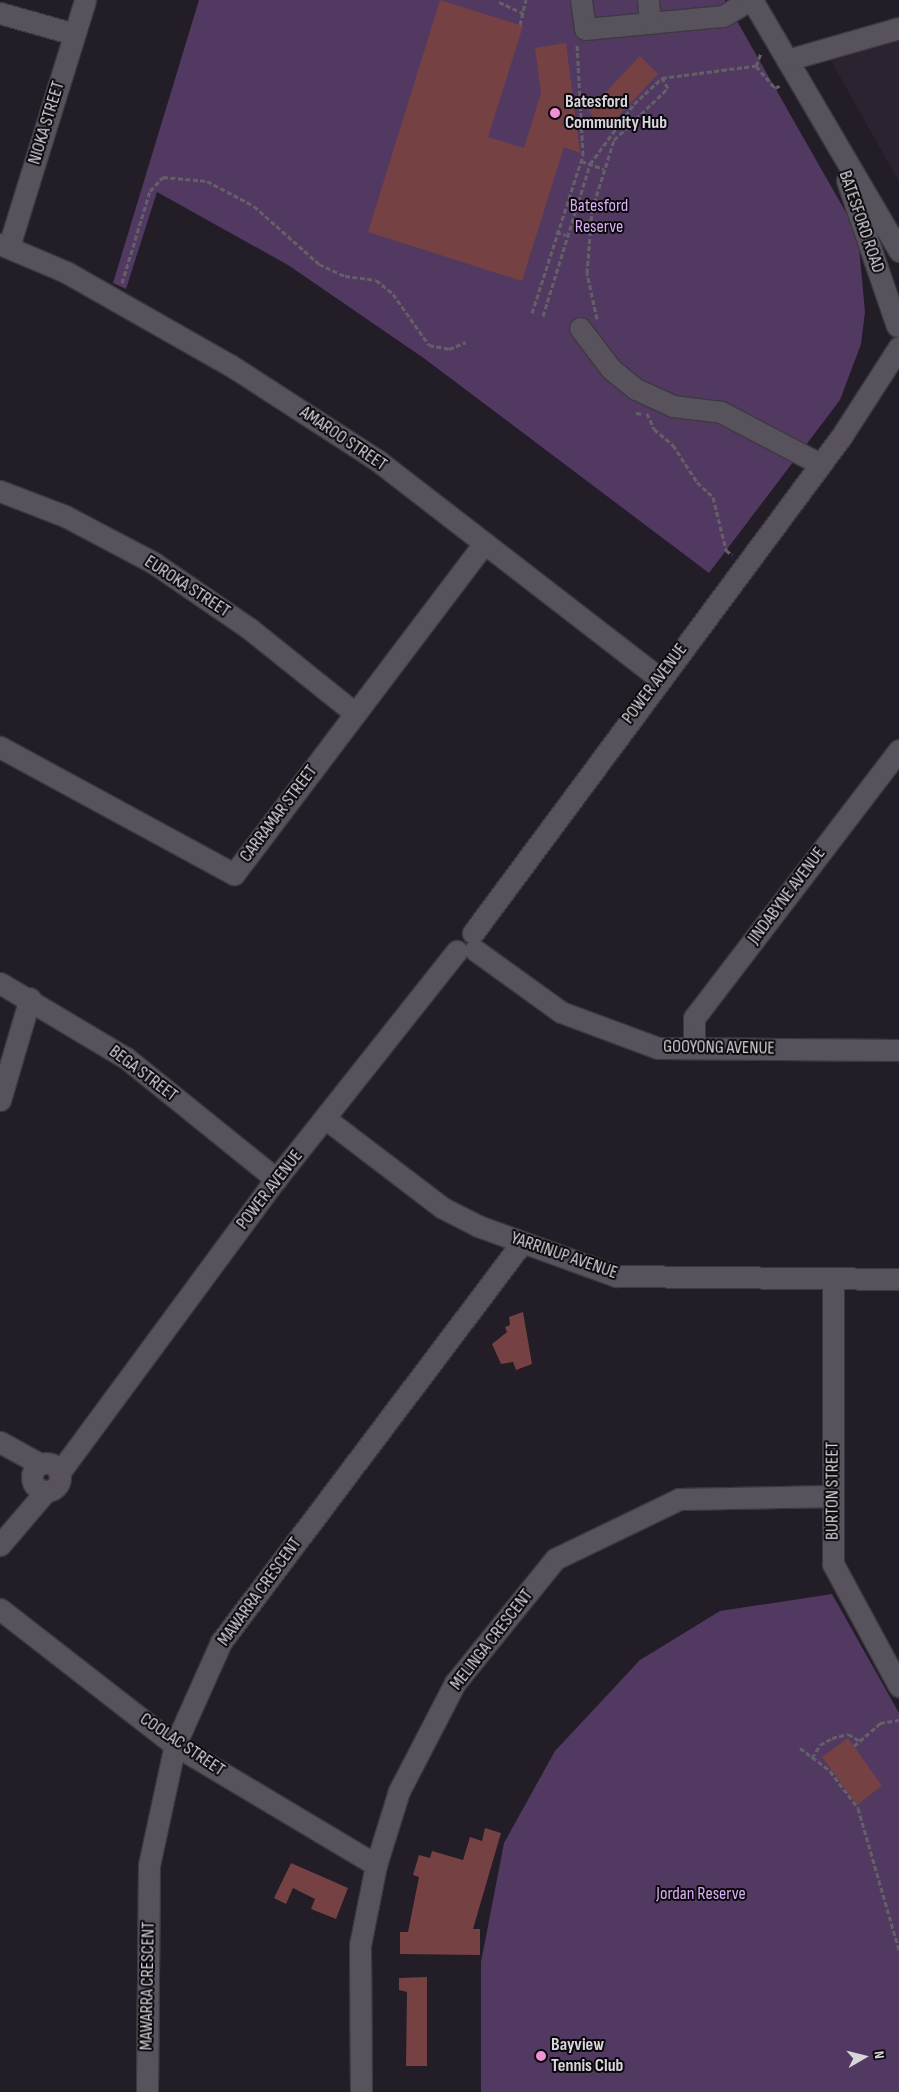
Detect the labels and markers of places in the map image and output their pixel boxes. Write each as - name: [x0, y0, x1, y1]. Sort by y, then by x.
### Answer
- place label: Batesford Community Hub: [565, 92, 667, 134]
- marker: Batesford Community Hub: [549, 107, 561, 119]
- place label: Bayview Tennis Club: [551, 2035, 623, 2078]
- marker: Bayview Tennis Club: [535, 2050, 547, 2062]

